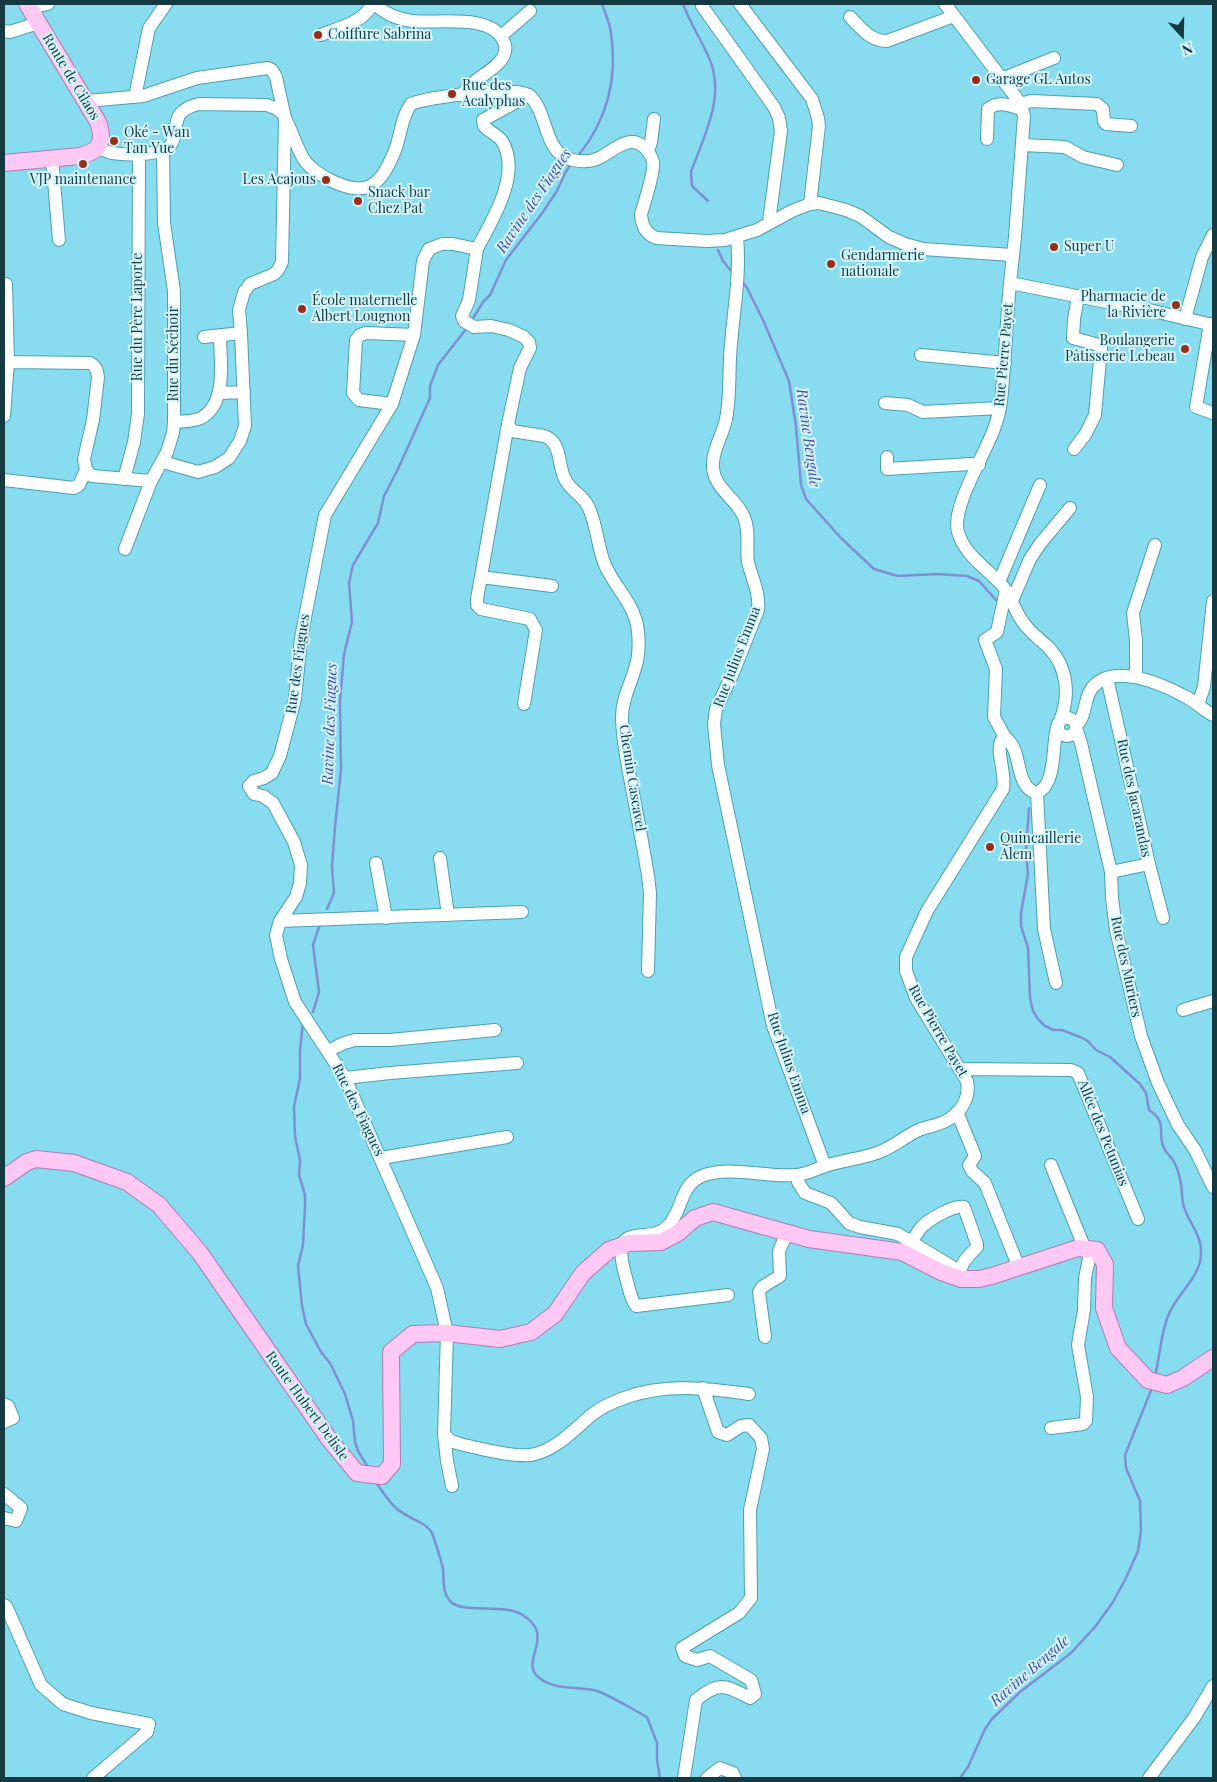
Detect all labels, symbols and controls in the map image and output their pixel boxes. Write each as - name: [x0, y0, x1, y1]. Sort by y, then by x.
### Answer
- north arrow: [1157, 10, 1207, 60]
- place label: Coiffure Sabrina: [328, 27, 431, 43]
- marker: Coiffure Sabrina: [312, 29, 324, 41]
- street label: Route de Cilaos: [39, 31, 103, 123]
- text: N: [1179, 39, 1196, 60]
- place label: Garage GL Autos: [986, 72, 1091, 88]
- marker: Garage GL Autos: [970, 74, 982, 86]
- place label: Rue des Acalyphas: [462, 78, 525, 110]
- marker: Rue des Acalyphas: [446, 88, 458, 100]
- place label: Oké - Wan Tan Yue: [124, 125, 190, 158]
- marker: Oké - Wan Tan Yue: [108, 135, 120, 147]
- water label: Ravine des Fiagues: [493, 146, 575, 256]
- marker: VJP maintenance: [77, 158, 89, 170]
- place label: VJP maintenance: [30, 172, 136, 188]
- place label: Les Acajous: [243, 172, 316, 188]
- marker: Les Acajous: [320, 174, 332, 186]
- place label: Snack bar Chez Pat: [368, 185, 430, 218]
- marker: Snack bar Chez Pat: [352, 195, 364, 207]
- place label: Super U: [1064, 239, 1114, 255]
- marker: Super U: [1048, 241, 1060, 253]
- place label: Gendarmerie nationale: [841, 248, 925, 280]
- street label: Rue du Père Laporte: [130, 253, 146, 381]
- marker: Gendarmerie nationale: [825, 258, 837, 270]
- place label: Pharmacie de la Rivière: [1080, 289, 1166, 322]
- place label: École maternelle Albert Lougnon: [312, 293, 417, 326]
- marker: Pharmacie de la Rivière: [1170, 299, 1182, 311]
- marker: École maternelle Albert Lougnon: [296, 303, 308, 315]
- street label: Rue Pierre Payet: [991, 303, 1017, 407]
- street label: Rue du Séchoir: [166, 306, 182, 402]
- place label: Boulangerie Pâtisserie Lebeau: [1065, 333, 1175, 366]
- marker: Boulangerie Pâtisserie Lebeau: [1179, 343, 1191, 355]
- water label: Ravine Bengale: [792, 388, 824, 488]
- street label: Rue Julius Emma: [710, 604, 764, 710]
- street label: Rue des Fiagues: [283, 613, 313, 715]
- water label: Ravine des Fiagues: [319, 663, 341, 785]
- street label: Chemin Cascavel: [615, 723, 649, 833]
- street label: Rue des Jacarandas: [1113, 737, 1155, 859]
- place label: Quincaillerie Alem: [1000, 831, 1081, 864]
- marker: Quincaillerie Alem: [984, 841, 996, 853]
- street label: Rue des Muriers: [1107, 915, 1145, 1019]
- street label: Rue Pierre Payet: [905, 982, 971, 1080]
- street label: Rue Julius Emma: [764, 1010, 814, 1116]
- street label: Rue des Fiagues: [328, 1061, 388, 1159]
- street label: Allée des Petunias: [1074, 1077, 1132, 1189]
- street label: Route Hubert Delisle: [262, 1348, 352, 1464]
- water label: Ravine Bengale: [987, 1632, 1073, 1710]

